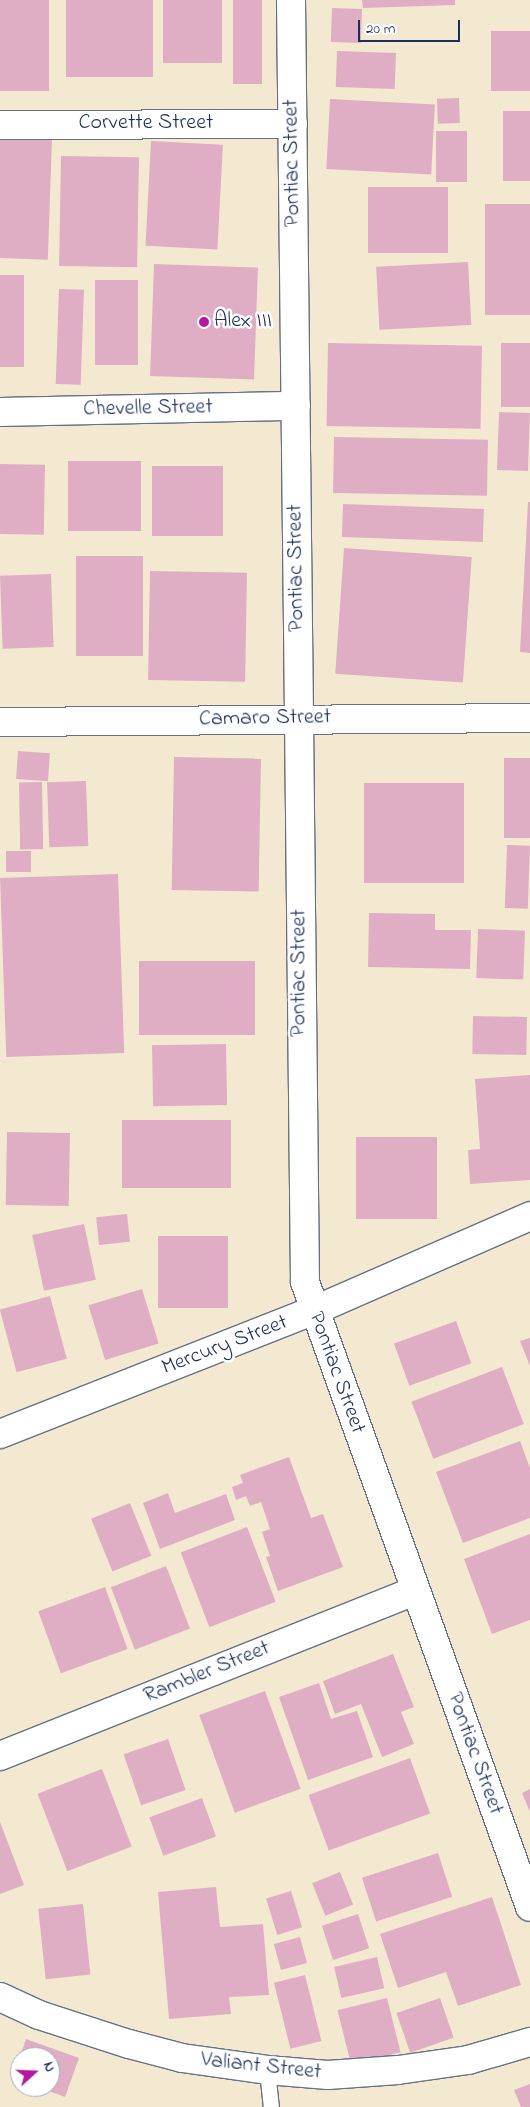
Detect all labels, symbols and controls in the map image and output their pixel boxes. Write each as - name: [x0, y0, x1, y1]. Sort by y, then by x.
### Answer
- scale bar: [360, 10, 462, 42]
- text: 20 m: [366, 18, 395, 40]
- street label: Pontiac Street: [279, 99, 307, 227]
- street label: Corvette Street: [79, 111, 213, 137]
- place label: Alex III: [214, 309, 272, 335]
- marker: Alex III: [198, 316, 210, 328]
- street label: Chevelle Street: [83, 395, 213, 423]
- street label: Pontiac Street: [283, 504, 311, 632]
- street label: Camaro Street: [199, 705, 331, 733]
- street label: Pontiac Street: [287, 909, 313, 1037]
- street label: Pontiac Street: [302, 1309, 370, 1437]
- street label: Mercury Street: [159, 1310, 291, 1382]
- street label: Rambler Street: [140, 1636, 274, 1710]
- street label: Pontiac Street: [440, 1690, 508, 1818]
- north arrow: [10, 2047, 60, 2097]
- street label: Valiant Street: [199, 2048, 323, 2086]
- text: N: [37, 2059, 60, 2075]

